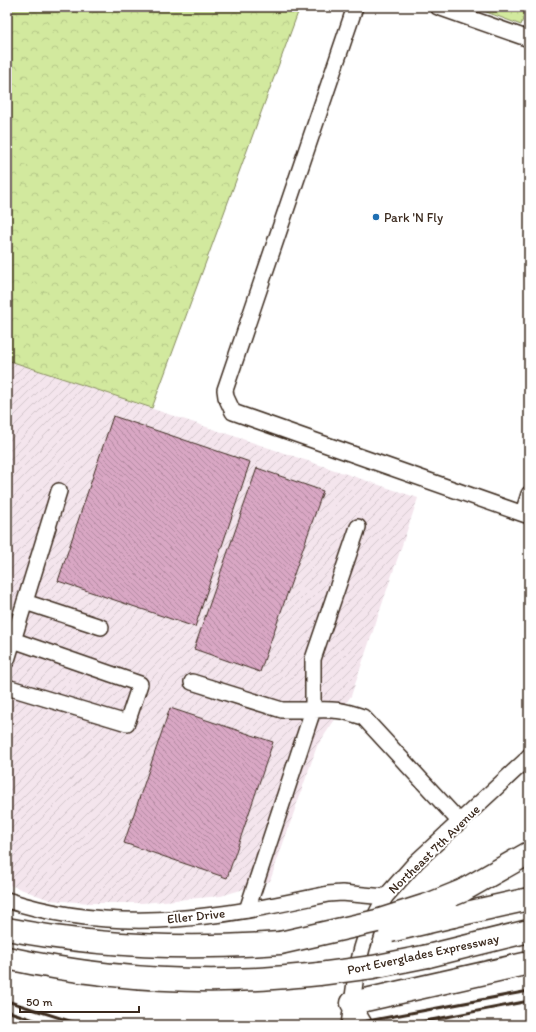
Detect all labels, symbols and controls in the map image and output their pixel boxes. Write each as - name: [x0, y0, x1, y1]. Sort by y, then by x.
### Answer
- place label: Park 'N Fly: [384, 210, 443, 225]
- marker: Park 'N Fly: [371, 212, 381, 222]
- street label: Northeast 7th Avenue: [385, 801, 483, 897]
- street label: Eller Drive: [166, 905, 226, 927]
- street label: Port Everglades Expressway: [346, 931, 500, 977]
- scale bar: [20, 988, 139, 1014]
- text: 50 m: [26, 995, 52, 1009]

